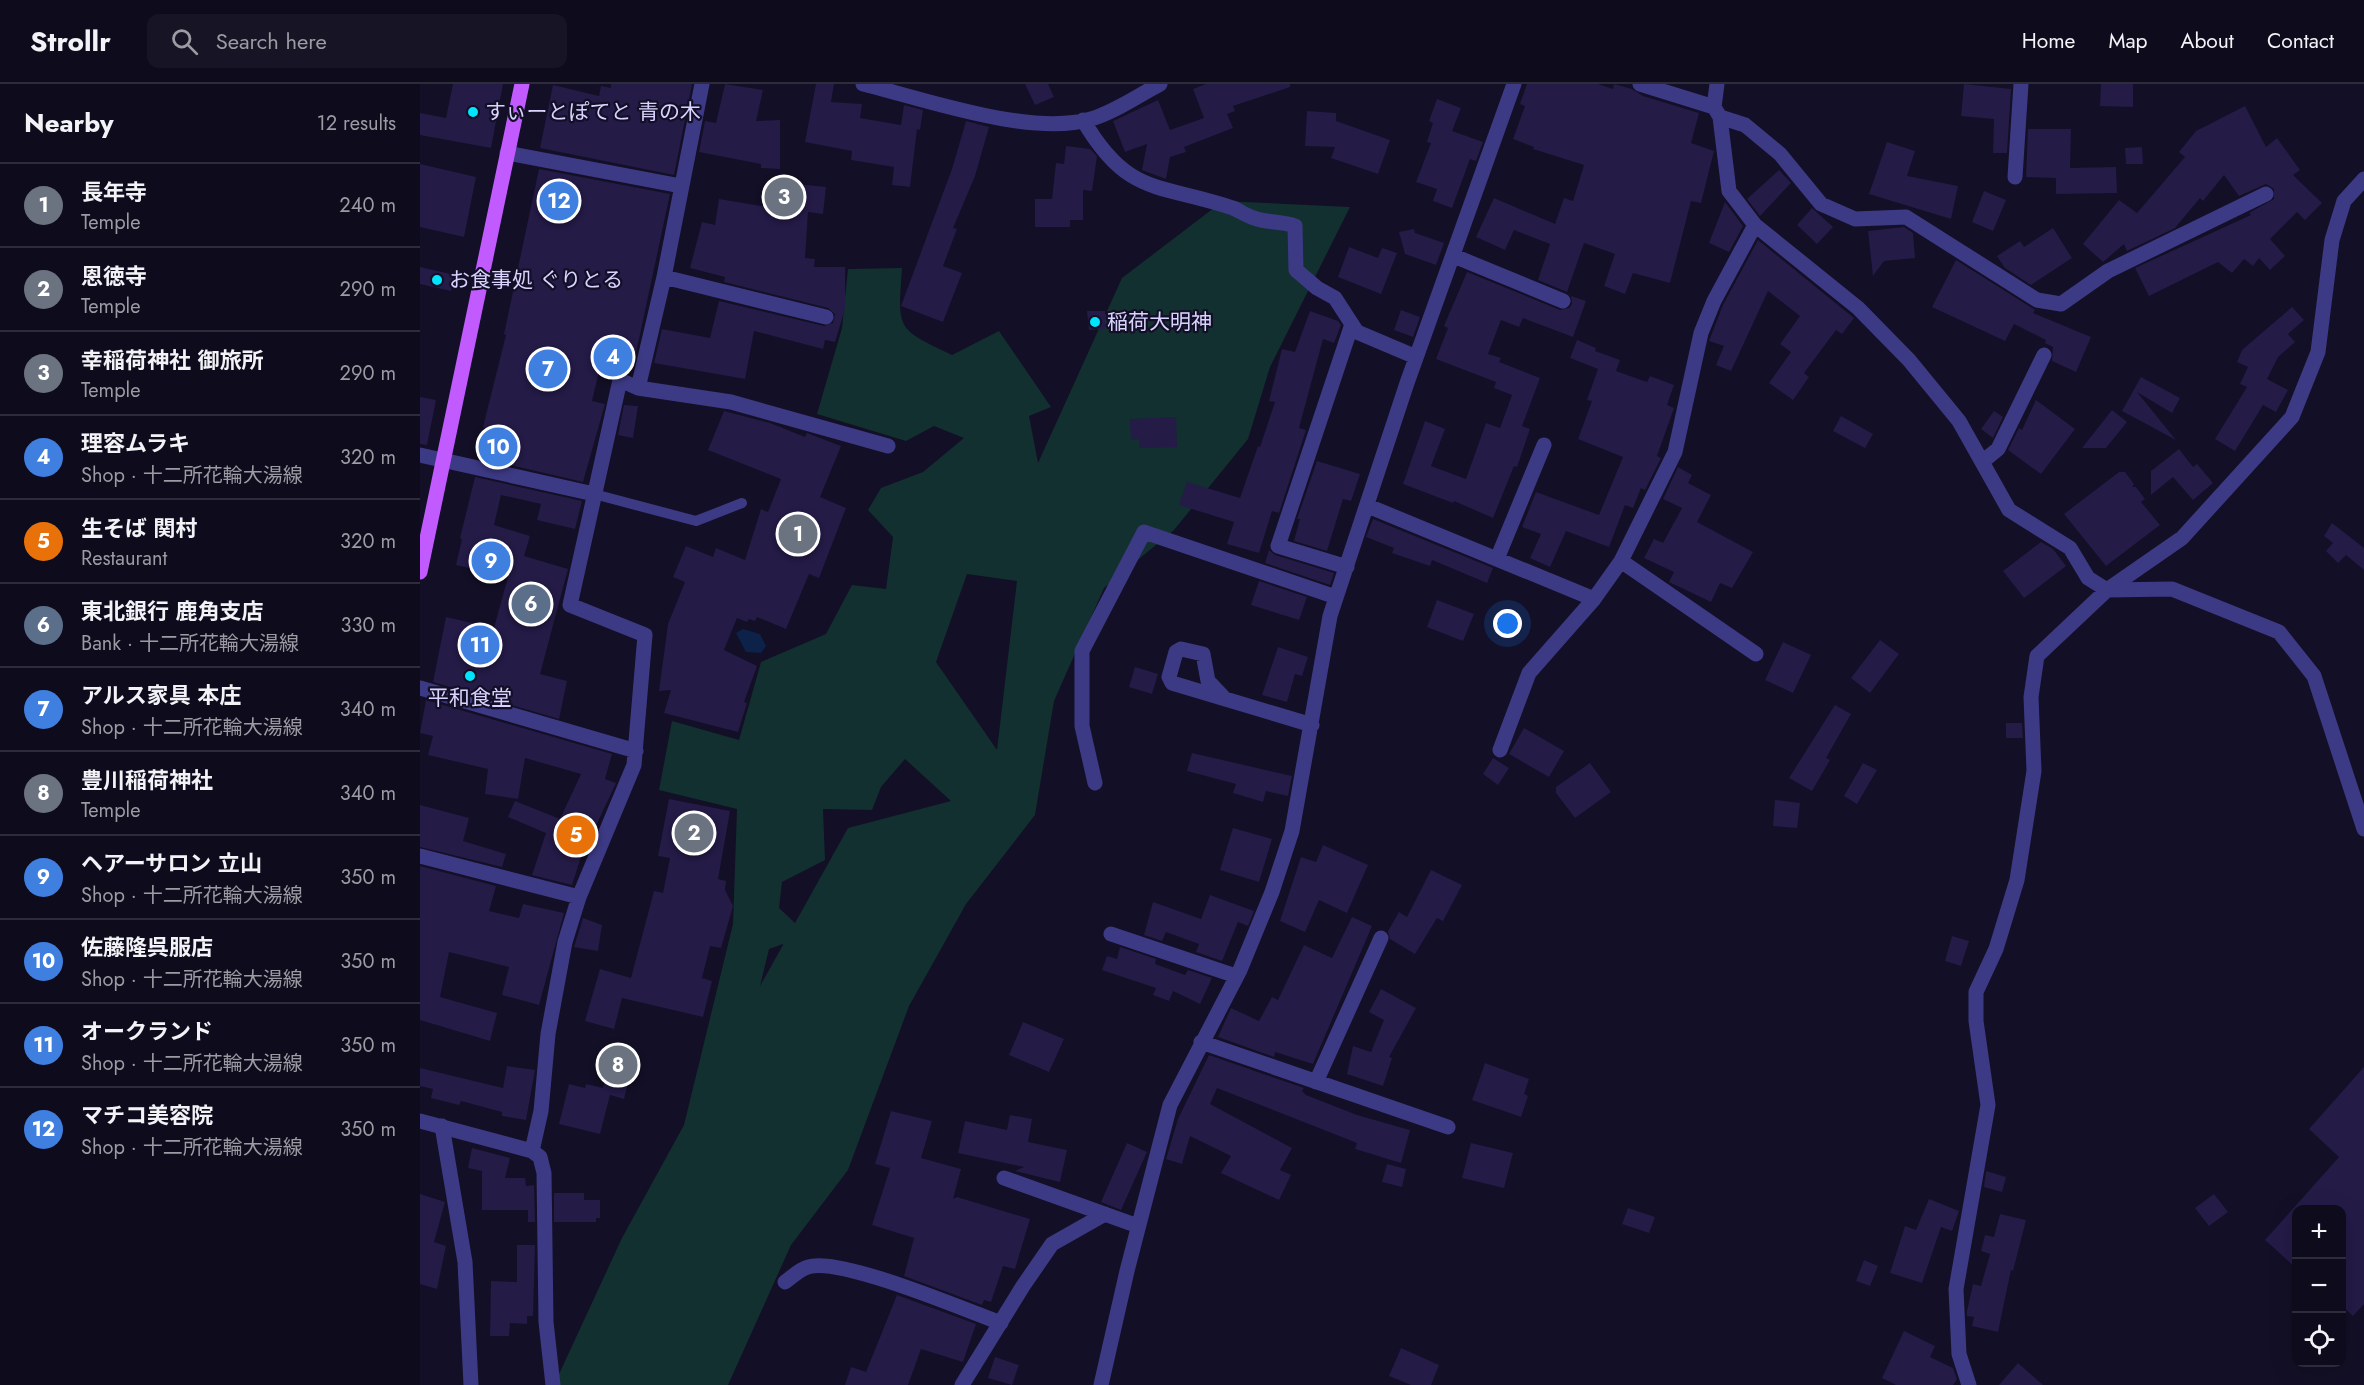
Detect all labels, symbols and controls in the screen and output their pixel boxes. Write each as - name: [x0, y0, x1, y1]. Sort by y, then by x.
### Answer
- search box: [147, 14, 567, 68]
- text: Strollr: [30, 21, 111, 62]
- icon: search: [168, 25, 201, 58]
- text: Search here: [216, 25, 327, 57]
- text: Home: [2022, 26, 2075, 56]
- text: Map: [2108, 26, 2148, 56]
- text: About: [2181, 26, 2234, 56]
- text: Contact: [2267, 26, 2334, 56]
- place label: すぃーとぽてと 青の木: [485, 97, 701, 127]
- text: Nearby: [24, 104, 113, 142]
- marker: すぃーとぽてと 青の木: [466, 105, 480, 119]
- text: 12 results: [317, 109, 396, 138]
- pin: 3: [764, 174, 804, 220]
- text: 長年寺: [81, 176, 147, 208]
- pin: 12: [540, 178, 578, 224]
- text: 1: [38, 191, 49, 220]
- text: 240 m: [339, 191, 396, 220]
- text: Temple: [81, 208, 141, 237]
- text: 恩徳寺: [81, 260, 147, 292]
- place label: お食事処 ぐりとる: [449, 265, 623, 295]
- marker: お食事処 ぐりとる: [430, 273, 444, 287]
- text: 2: [37, 275, 50, 304]
- text: 290 m: [340, 275, 396, 304]
- text: Temple: [81, 292, 141, 321]
- place label: 稲荷大明神: [1107, 307, 1212, 337]
- marker: 稲荷大明神: [1088, 315, 1102, 329]
- pin: 4: [594, 334, 632, 380]
- text: 幸稲荷神社 御旅所: [81, 344, 264, 376]
- pin: 7: [528, 346, 568, 392]
- text: 3: [37, 359, 50, 388]
- text: 290 m: [340, 359, 396, 388]
- text: Temple: [81, 376, 141, 405]
- pin: 10: [478, 424, 518, 470]
- text: 理容ムラキ: [81, 427, 190, 459]
- text: 4: [37, 443, 50, 472]
- text: 320 m: [340, 443, 396, 472]
- text: Shop · 十二所花輪大湯線: [81, 461, 303, 490]
- text: 生そば 関村: [81, 512, 198, 544]
- pin: 1: [778, 512, 818, 556]
- text: 5: [37, 527, 50, 556]
- text: 320 m: [340, 527, 396, 556]
- pin: 9: [472, 538, 510, 584]
- text: Restaurant: [81, 544, 167, 573]
- pin: 6: [512, 582, 550, 626]
- text: 東北銀行 鹿角支店: [81, 595, 264, 627]
- your location: [1493, 609, 1522, 638]
- text: 6: [37, 611, 50, 640]
- text: 330 m: [341, 611, 396, 640]
- pin: 11: [460, 622, 500, 668]
- text: Bank · 十二所花輪大湯線: [81, 629, 299, 658]
- marker: 平和食堂: [463, 669, 477, 683]
- text: アルス家具 本庄: [81, 679, 241, 711]
- place label: 平和食堂: [428, 683, 512, 713]
- text: 7: [37, 695, 50, 724]
- text: 340 m: [340, 695, 396, 724]
- text: Shop · 十二所花輪大湯線: [81, 713, 303, 742]
- text: 豊川稲荷神社: [81, 764, 213, 796]
- text: 8: [37, 779, 50, 808]
- text: 340 m: [340, 779, 396, 808]
- text: Temple: [81, 796, 141, 825]
- pin: 2: [674, 810, 714, 855]
- pin: 5: [556, 812, 596, 858]
- text: ヘアーサロン 立山: [81, 847, 262, 879]
- text: 9: [37, 863, 50, 892]
- text: 350 m: [340, 863, 396, 892]
- text: Shop · 十二所花輪大湯線: [81, 881, 303, 910]
- text: 佐藤隆呉服店: [81, 931, 213, 963]
- text: 10: [32, 947, 55, 976]
- text: 350 m: [340, 947, 396, 976]
- text: Shop · 十二所花輪大湯線: [81, 965, 303, 994]
- text: オークランド: [81, 1015, 213, 1047]
- text: 11: [33, 1031, 54, 1060]
- text: 350 m: [340, 1031, 396, 1060]
- pin: 8: [598, 1042, 638, 1088]
- text: Shop · 十二所花輪大湯線: [81, 1049, 303, 1078]
- text: マチコ美容院: [81, 1099, 213, 1131]
- text: 12: [32, 1115, 55, 1144]
- text: 350 m: [340, 1115, 396, 1144]
- text: Shop · 十二所花輪大湯線: [81, 1133, 303, 1162]
- map controls: [2292, 1205, 2346, 1367]
- button: +: [2292, 1205, 2346, 1259]
- button: −: [2292, 1259, 2346, 1313]
- button: locate: [2292, 1313, 2346, 1367]

